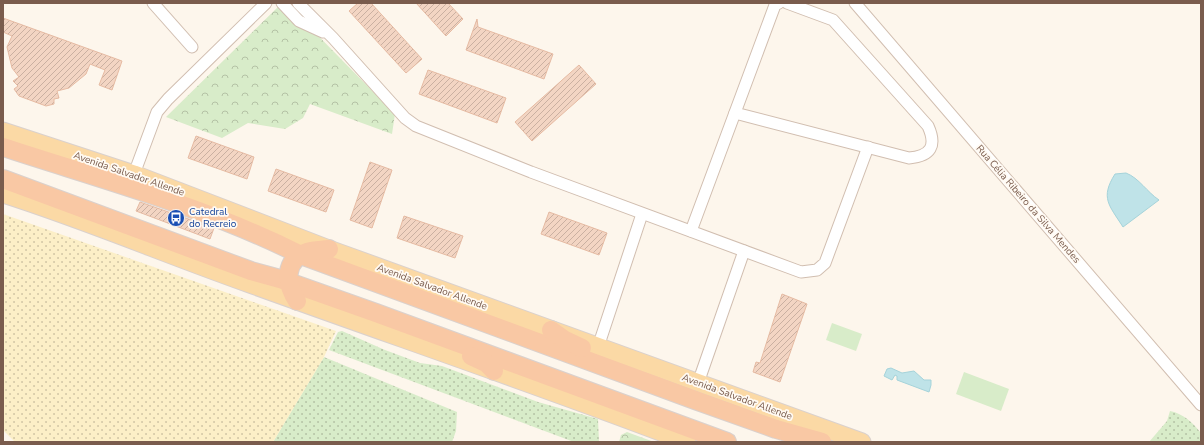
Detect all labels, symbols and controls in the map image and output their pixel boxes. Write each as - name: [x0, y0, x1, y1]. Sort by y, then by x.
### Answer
- street label: Rua Célia Ribeiro da Silva Mendes: [973, 142, 1083, 266]
- street label: Avenida Salvador Allende: [72, 148, 186, 200]
- place label: Catedral do Recreio: [189, 205, 237, 231]
- bus stop icon: Catedral do Recreio: [166, 208, 186, 228]
- street label: Avenida Salvador Allende: [375, 260, 489, 314]
- street label: Avenida Salvador Allende: [680, 370, 794, 424]

